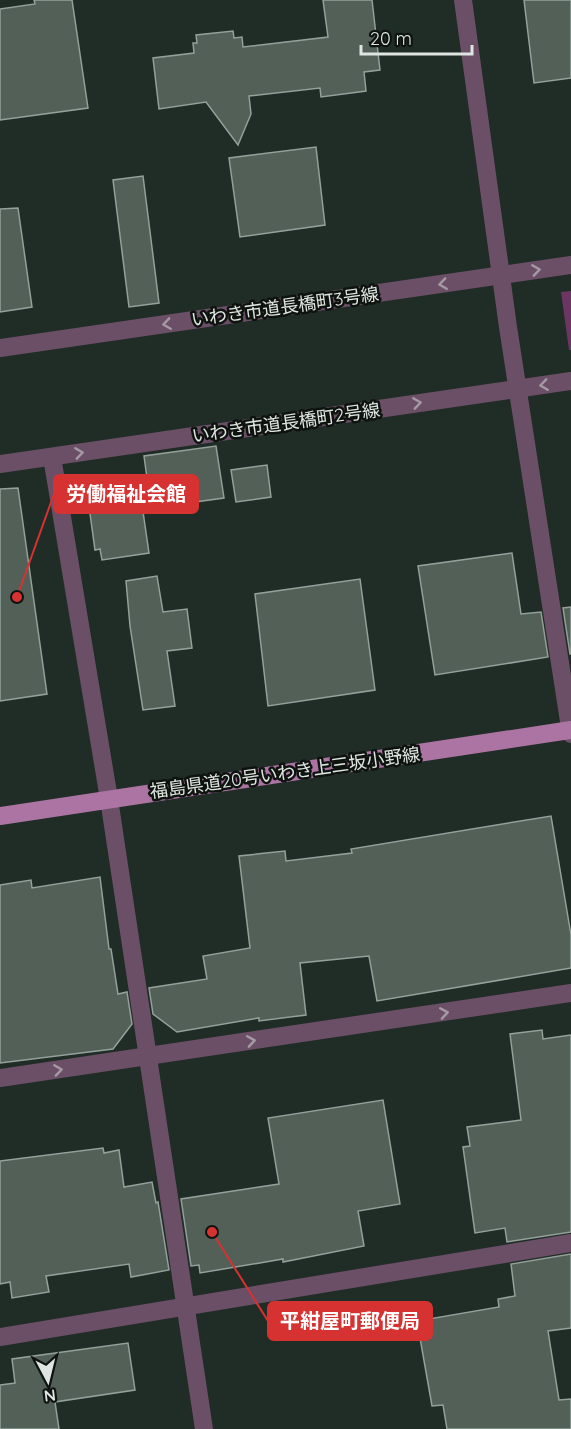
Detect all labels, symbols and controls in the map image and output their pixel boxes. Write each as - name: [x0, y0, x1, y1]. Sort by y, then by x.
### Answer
- scale bar: [361, 18, 472, 56]
- text: 20 m: [370, 27, 412, 50]
- one-way arrow: [531, 265, 541, 277]
- one-way arrow: [438, 277, 448, 289]
- street label: いわき市道長橋町3号線: [190, 282, 380, 331]
- one-way arrow: [162, 317, 172, 329]
- one-way arrow: [540, 378, 549, 390]
- street label: いわき市道長橋町2号線: [190, 398, 382, 447]
- one-way arrow: [412, 398, 422, 410]
- one-way arrow: [74, 447, 83, 459]
- callout: 労働福祉会館: [54, 475, 198, 513]
- text: 労働福祉会館: [66, 481, 186, 506]
- street label: 福島県道20号いわき上三坂小野線: [148, 742, 422, 803]
- one-way arrow: [439, 1007, 448, 1019]
- one-way arrow: [246, 1036, 255, 1048]
- one-way arrow: [53, 1064, 62, 1076]
- callout: 平紺屋町郵便局: [268, 1302, 432, 1340]
- text: 平紺屋町郵便局: [280, 1308, 420, 1333]
- north arrow: [18, 1351, 78, 1411]
- text: N: [43, 1385, 57, 1407]

